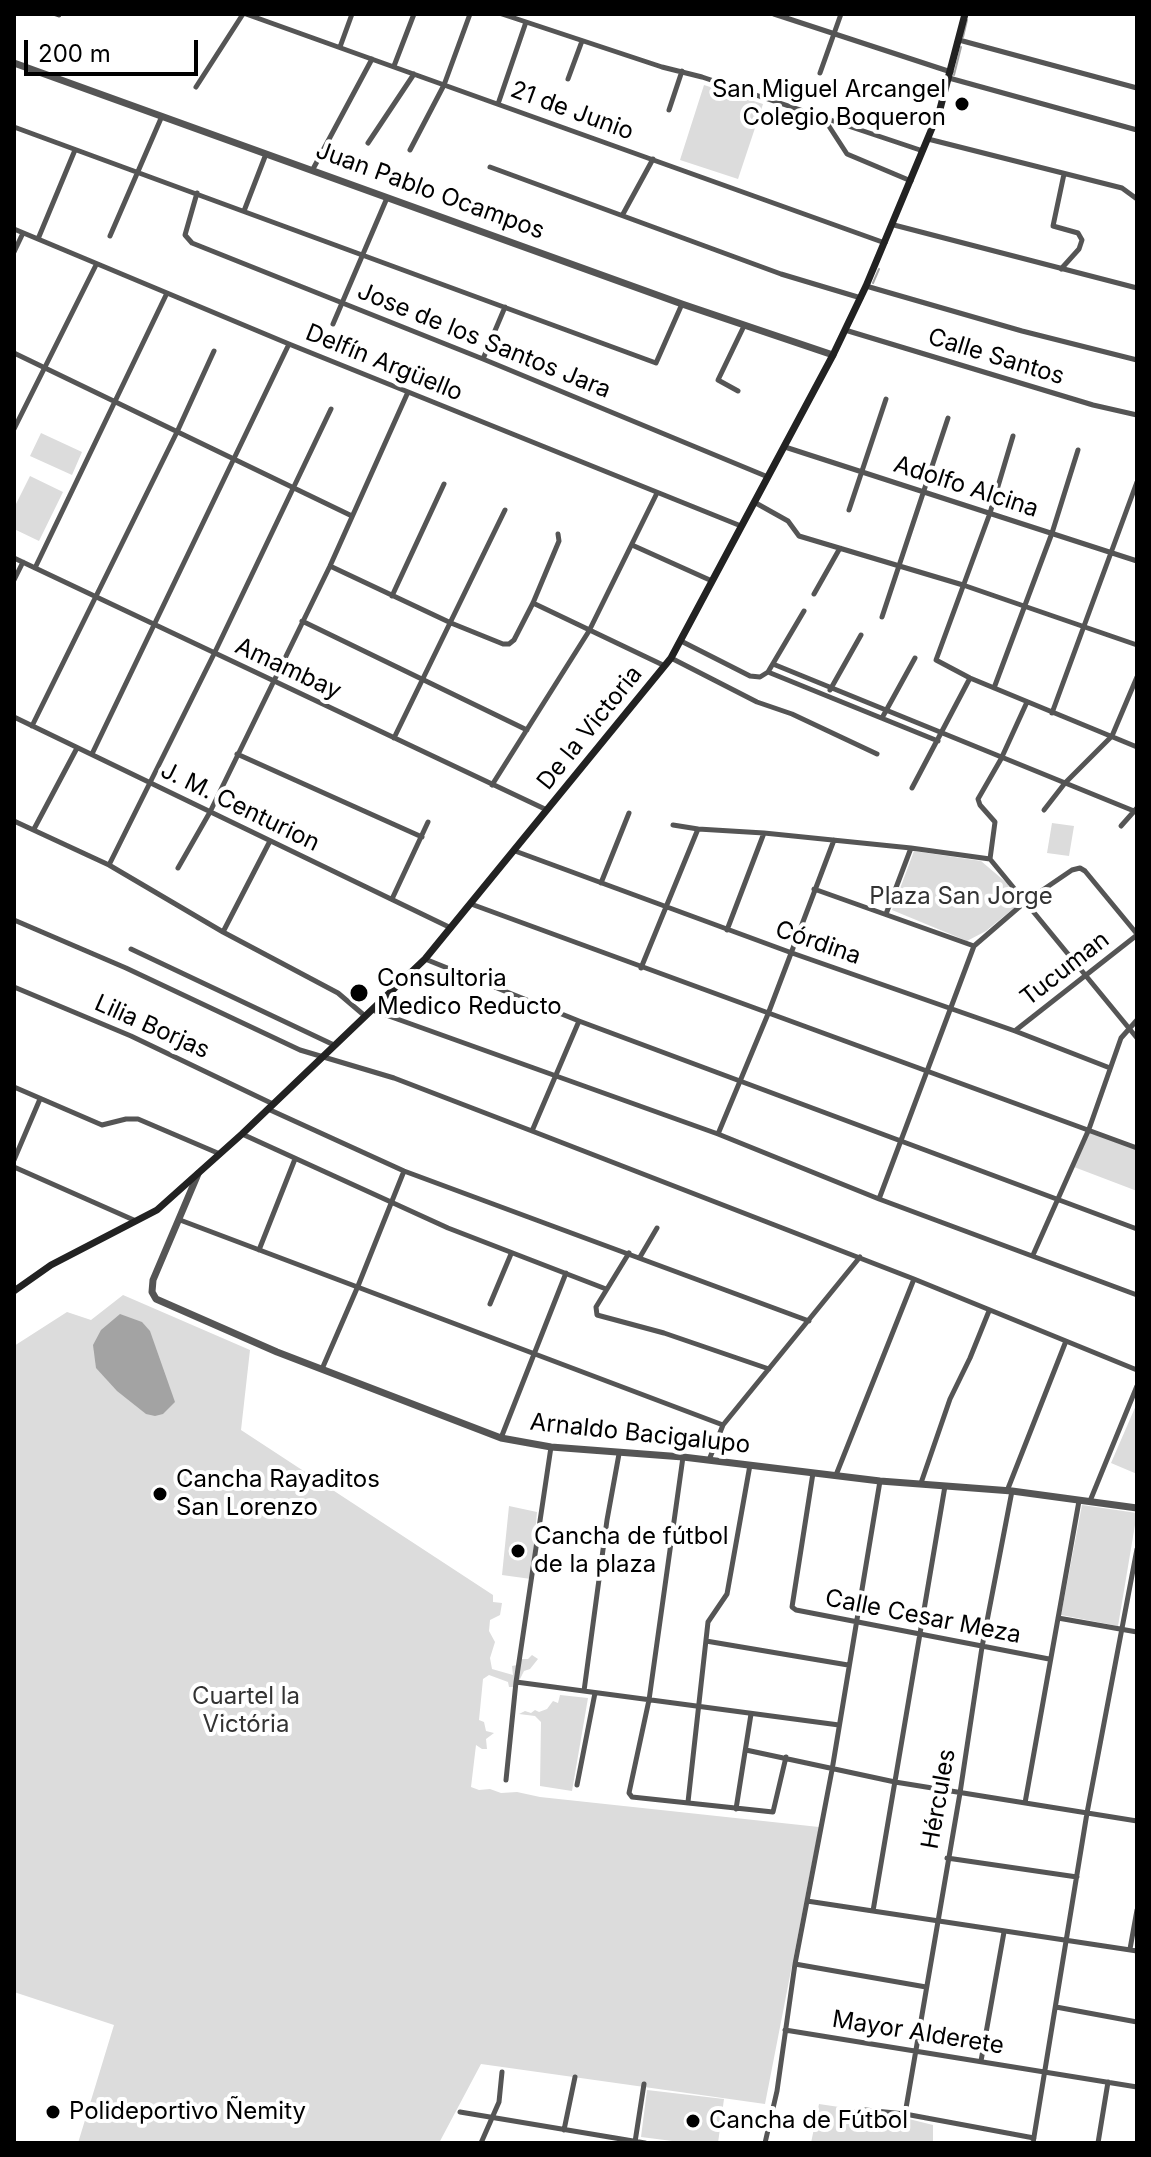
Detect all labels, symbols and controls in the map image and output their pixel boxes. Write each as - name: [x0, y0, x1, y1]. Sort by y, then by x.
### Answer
- scale bar: [28, 24, 202, 74]
- text: 200 m: [38, 39, 111, 68]
- street label: 21 de Junio: [507, 75, 637, 147]
- place label: San Miguel Arcangel Colegio Boqueron: [712, 76, 946, 132]
- marker: San Miguel Arcangel Colegio Boqueron: [953, 95, 971, 113]
- street label: Juan Pablo Ocampos: [312, 136, 548, 246]
- street label: Jose de los Santos Jara: [353, 277, 615, 405]
- street label: Delfín Argüello: [301, 318, 467, 408]
- street label: Calle Santos: [924, 323, 1068, 391]
- street label: Adolfo Alcina: [890, 450, 1042, 524]
- street label: Amambay: [230, 632, 346, 706]
- street label: De la Victoria: [531, 660, 649, 796]
- street label: J. M. Centurion: [156, 756, 324, 858]
- park label: Plaza San Jorge: [869, 883, 1053, 911]
- street label: Córdina: [771, 915, 865, 971]
- street label: Tucuman: [1015, 925, 1115, 1013]
- place label: Consultoria Medico Reducto: [377, 965, 562, 1021]
- marker: Consultoria Medico Reducto: [348, 982, 370, 1004]
- street label: Lilia Borjas: [90, 989, 214, 1065]
- street label: Arnaldo Bacigalupo: [528, 1408, 752, 1460]
- place label: Cancha Rayaditos San Lorenzo: [176, 1466, 380, 1522]
- marker: Cancha Rayaditos San Lorenzo: [151, 1485, 169, 1503]
- place label: Cancha de fútbol de la plaza: [534, 1523, 729, 1579]
- marker: Cancha de fútbol de la plaza: [509, 1542, 527, 1560]
- street label: Calle Cesar Meza: [823, 1584, 1023, 1650]
- park label: Cuartel la Victória: [192, 1683, 300, 1739]
- street label: Hércules: [916, 1747, 962, 1851]
- street label: Mayor Alderete: [830, 2005, 1006, 2061]
- place label: Polideportivo Ñemity: [69, 2098, 306, 2126]
- marker: Polideportivo Ñemity: [44, 2103, 62, 2121]
- place label: Cancha de Fútbol: [709, 2107, 908, 2135]
- marker: Cancha de Fútbol: [684, 2112, 702, 2130]

